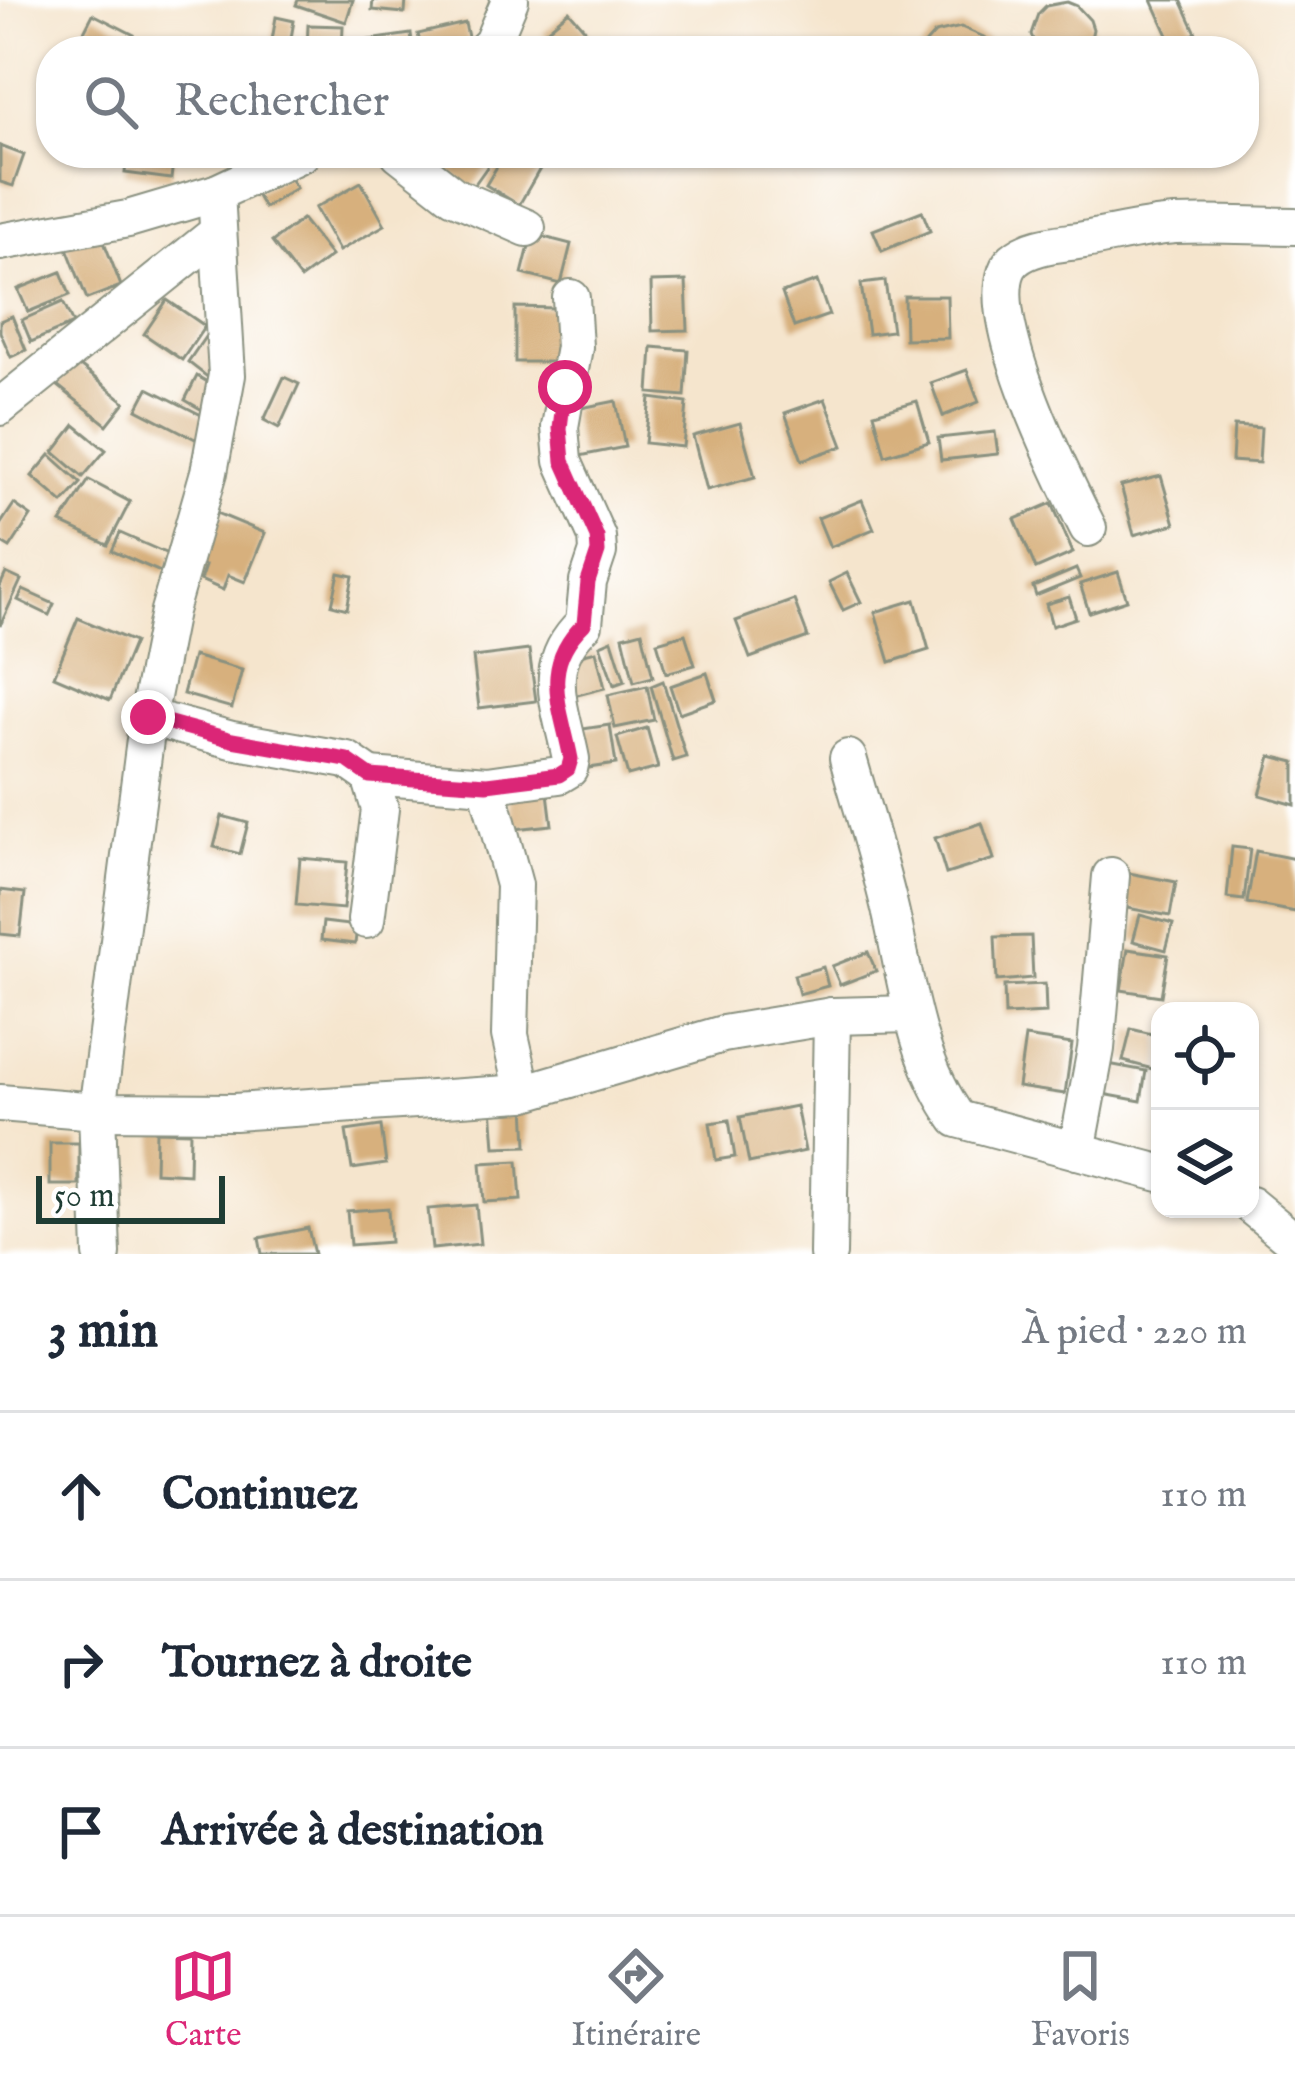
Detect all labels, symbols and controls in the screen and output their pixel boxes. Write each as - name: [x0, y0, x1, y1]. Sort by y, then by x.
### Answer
- search box: [36, 36, 1259, 168]
- icon: search: [78, 69, 144, 135]
- text: Rechercher: [174, 74, 389, 131]
- route start: [538, 360, 592, 414]
- route end: [121, 690, 175, 744]
- map controls: [1151, 1002, 1259, 1218]
- button: locate: [1151, 1002, 1259, 1110]
- button: layers: [1151, 1110, 1259, 1218]
- scale bar: [36, 1170, 225, 1223]
- text: 50 m: [54, 1176, 115, 1218]
- text: 3 min: [48, 1300, 158, 1365]
- text: À pied · 220 m: [1022, 1308, 1247, 1357]
- icon: ahead: [48, 1463, 114, 1529]
- text: Continuez: [162, 1467, 358, 1524]
- text: 110 m: [1160, 1471, 1247, 1520]
- icon: right: [48, 1631, 114, 1697]
- text: Tournez à droite: [162, 1635, 472, 1692]
- text: 110 m: [1160, 1639, 1247, 1688]
- icon: arrive: [48, 1799, 114, 1865]
- text: Arrivée à destination: [162, 1803, 544, 1860]
- tab: Carte: [165, 1943, 242, 2057]
- tab: Itinéraire: [572, 1943, 701, 2057]
- tab: Favoris: [1031, 1943, 1130, 2057]

